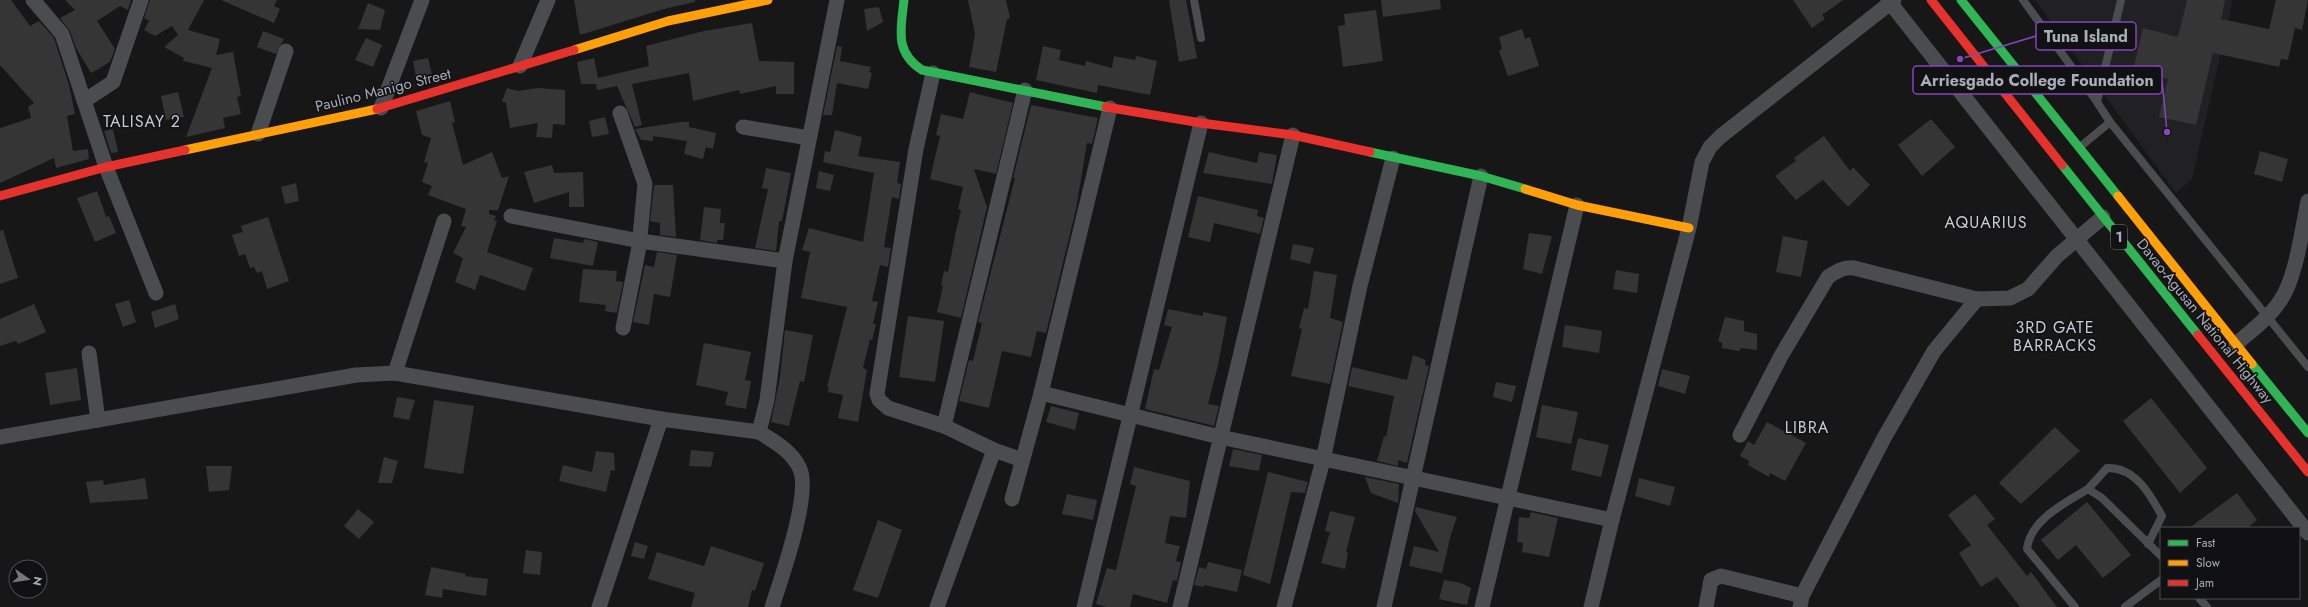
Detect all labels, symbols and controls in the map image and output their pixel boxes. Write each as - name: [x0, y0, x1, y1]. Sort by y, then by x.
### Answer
- callout: Tuna Island: [2036, 22, 2136, 50]
- text: Tuna Island: [2044, 25, 2128, 48]
- street label: Paulino Manigo Street: [313, 62, 453, 117]
- callout: Arriesgado College Foundation: [1913, 66, 2162, 94]
- text: Arriesgado College Foundation: [1919, 69, 2154, 92]
- district label: TALISAY 2: [103, 110, 181, 133]
- district label: AQUARIUS: [1945, 211, 2027, 234]
- road number: 1: [2111, 225, 2127, 249]
- street label: Davao-Agusan National Highway: [2131, 234, 2279, 409]
- district label: 3RD GATE BARRACKS: [2013, 316, 2097, 357]
- district label: LIBRA: [1785, 416, 1829, 439]
- legend: [2160, 527, 2300, 599]
- text: Fast: [2196, 534, 2215, 552]
- text: Slow: [2196, 554, 2221, 572]
- north arrow: [8, 559, 48, 599]
- text: Jam: [2194, 574, 2214, 592]
- text: N: [29, 575, 47, 587]

